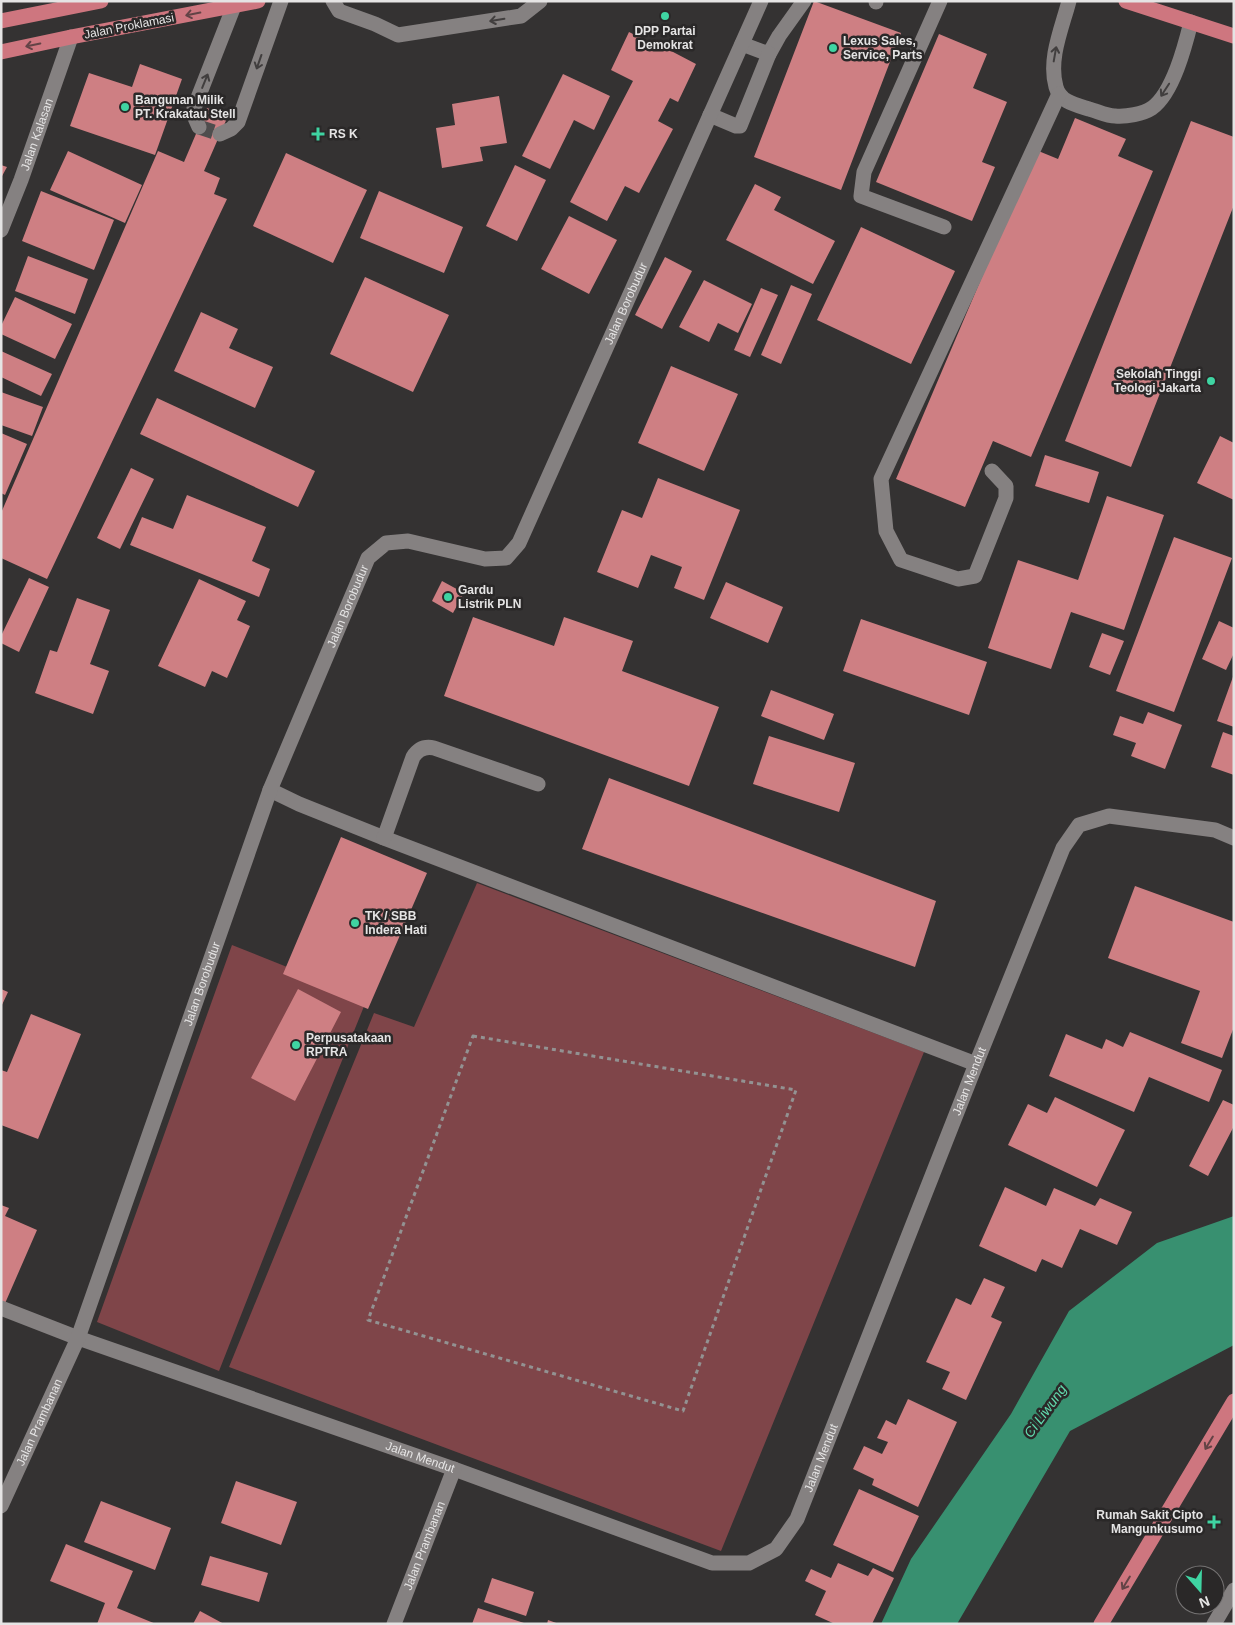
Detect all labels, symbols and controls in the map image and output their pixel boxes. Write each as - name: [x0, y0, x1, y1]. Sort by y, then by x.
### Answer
- one-way arrow: [185, 9, 201, 19]
- street label: Jalan Proklamasi: [83, 10, 175, 42]
- marker: DPP Partai Demokrat: [659, 10, 671, 22]
- one-way arrow: [489, 15, 505, 25]
- place label: DPP Partai Demokrat: [634, 24, 696, 52]
- place label: Lexus Sales, Service, Parts: [843, 34, 923, 62]
- one-way arrow: [26, 41, 42, 50]
- marker: Lexus Sales, Service, Parts: [827, 42, 839, 54]
- one-way arrow: [1051, 47, 1061, 63]
- one-way arrow: [254, 54, 263, 69]
- one-way arrow: [200, 74, 210, 89]
- one-way arrow: [1160, 82, 1170, 96]
- place label: Bangunan Milik PT. Krakatau Stell: [135, 93, 236, 121]
- street label: Jalan Kalasan: [18, 97, 56, 173]
- marker: Bangunan Milik PT. Krakatau Stell: [119, 101, 131, 113]
- marker: RS K: [311, 127, 325, 141]
- place label: RS K: [329, 127, 358, 141]
- street label: Jalan Borobudur: [602, 260, 650, 347]
- place label: Sekolah Tinggi Teologi Jakarta: [1114, 367, 1201, 395]
- marker: Sekolah Tinggi Teologi Jakarta: [1205, 375, 1217, 387]
- street label: Jalan Borobudur: [324, 563, 371, 650]
- place label: Gardu Listrik PLN: [458, 583, 521, 611]
- marker: Gardu Listrik PLN: [442, 591, 454, 603]
- place label: TK / SBB Indera Hati: [365, 909, 427, 937]
- marker: TK / SBB Indera Hati: [349, 917, 361, 929]
- street label: Jalan Borobudur: [181, 940, 223, 1028]
- place label: Perpusatakaan RPTRA: [306, 1031, 391, 1059]
- marker: Perpusatakaan RPTRA: [290, 1039, 302, 1051]
- street label: Jalan Mendut: [950, 1044, 989, 1117]
- street label: Jalan Prambanan: [13, 1377, 65, 1468]
- water label: Ci Liwung: [1020, 1381, 1070, 1441]
- street label: Jalan Mendut: [801, 1421, 841, 1494]
- one-way arrow: [1203, 1436, 1213, 1450]
- street label: Jalan Mendut: [384, 1439, 457, 1476]
- street label: Jalan Prambanan: [401, 1499, 448, 1592]
- place label: Rumah Sakit Cipto Mangunkusumo: [1096, 1508, 1203, 1536]
- marker: Rumah Sakit Cipto Mangunkusumo: [1207, 1515, 1221, 1529]
- north arrow: [1175, 1565, 1225, 1615]
- one-way arrow: [1120, 1575, 1130, 1589]
- text: N: [1197, 1593, 1212, 1611]

